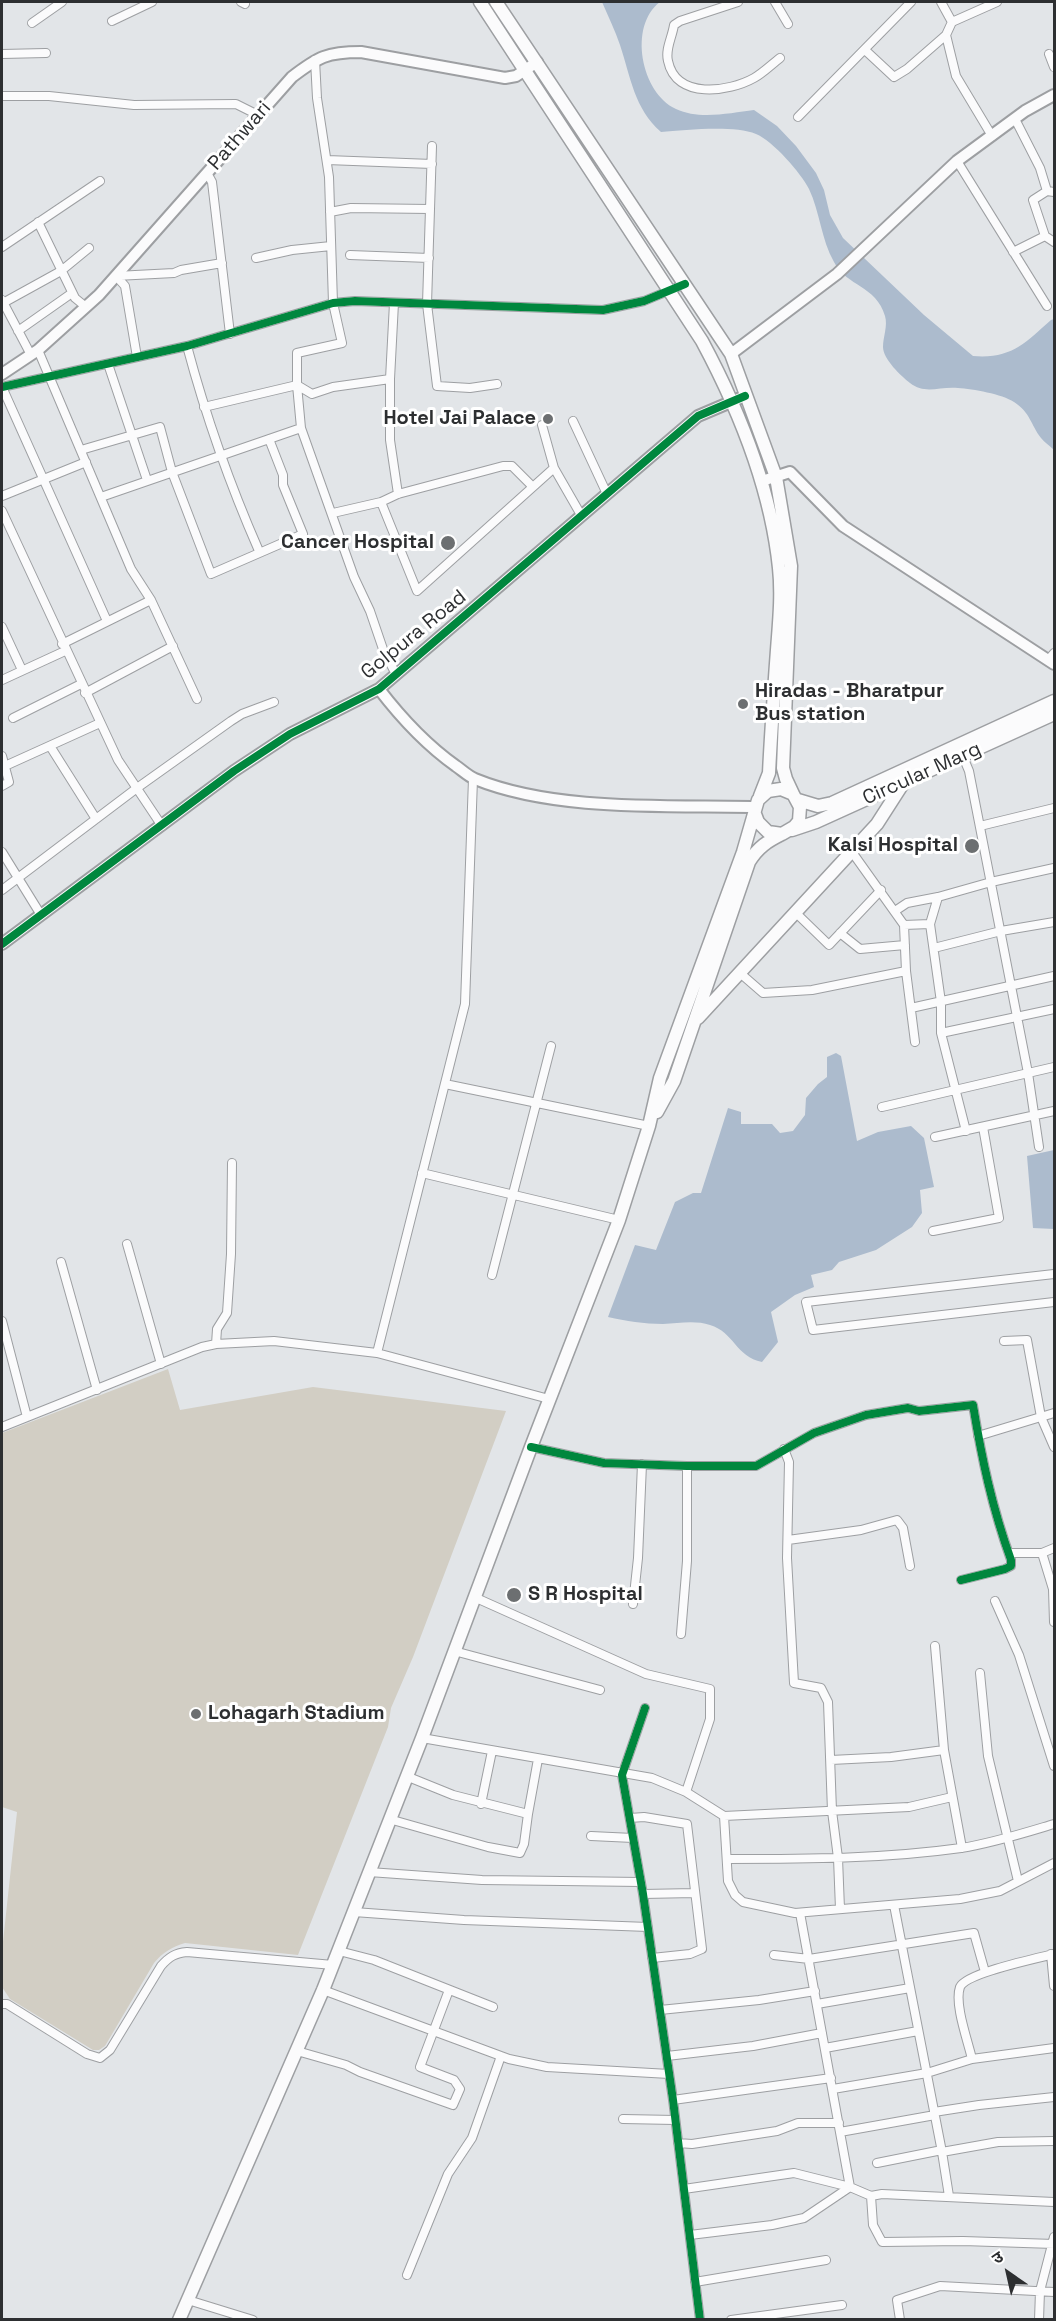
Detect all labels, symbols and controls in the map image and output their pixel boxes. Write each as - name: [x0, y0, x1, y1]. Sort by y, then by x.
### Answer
- street label: Pathwari: [203, 97, 277, 175]
- place label: Hotel Jai Palace: [383, 407, 536, 431]
- marker: Hotel Jai Palace: [541, 412, 555, 426]
- place label: Cancer Hospital: [281, 531, 434, 555]
- marker: Cancer Hospital: [439, 534, 457, 552]
- street label: Golpura Road: [357, 585, 471, 685]
- place label: Hiradas - Bharatpur Bus station: [755, 680, 944, 727]
- marker: Hiradas - Bharatpur Bus station: [736, 697, 750, 711]
- street label: Circular Marg: [859, 737, 985, 811]
- place label: Kalsi Hospital: [828, 834, 958, 858]
- marker: Kalsi Hospital: [963, 837, 981, 855]
- place label: S R Hospital: [528, 1583, 643, 1607]
- marker: S R Hospital: [505, 1586, 523, 1604]
- place label: Lohagarh Stadium: [208, 1702, 384, 1726]
- marker: Lohagarh Stadium: [189, 1707, 203, 1721]
- north arrow: [978, 2243, 1038, 2303]
- text: उ: [988, 2246, 1007, 2269]

